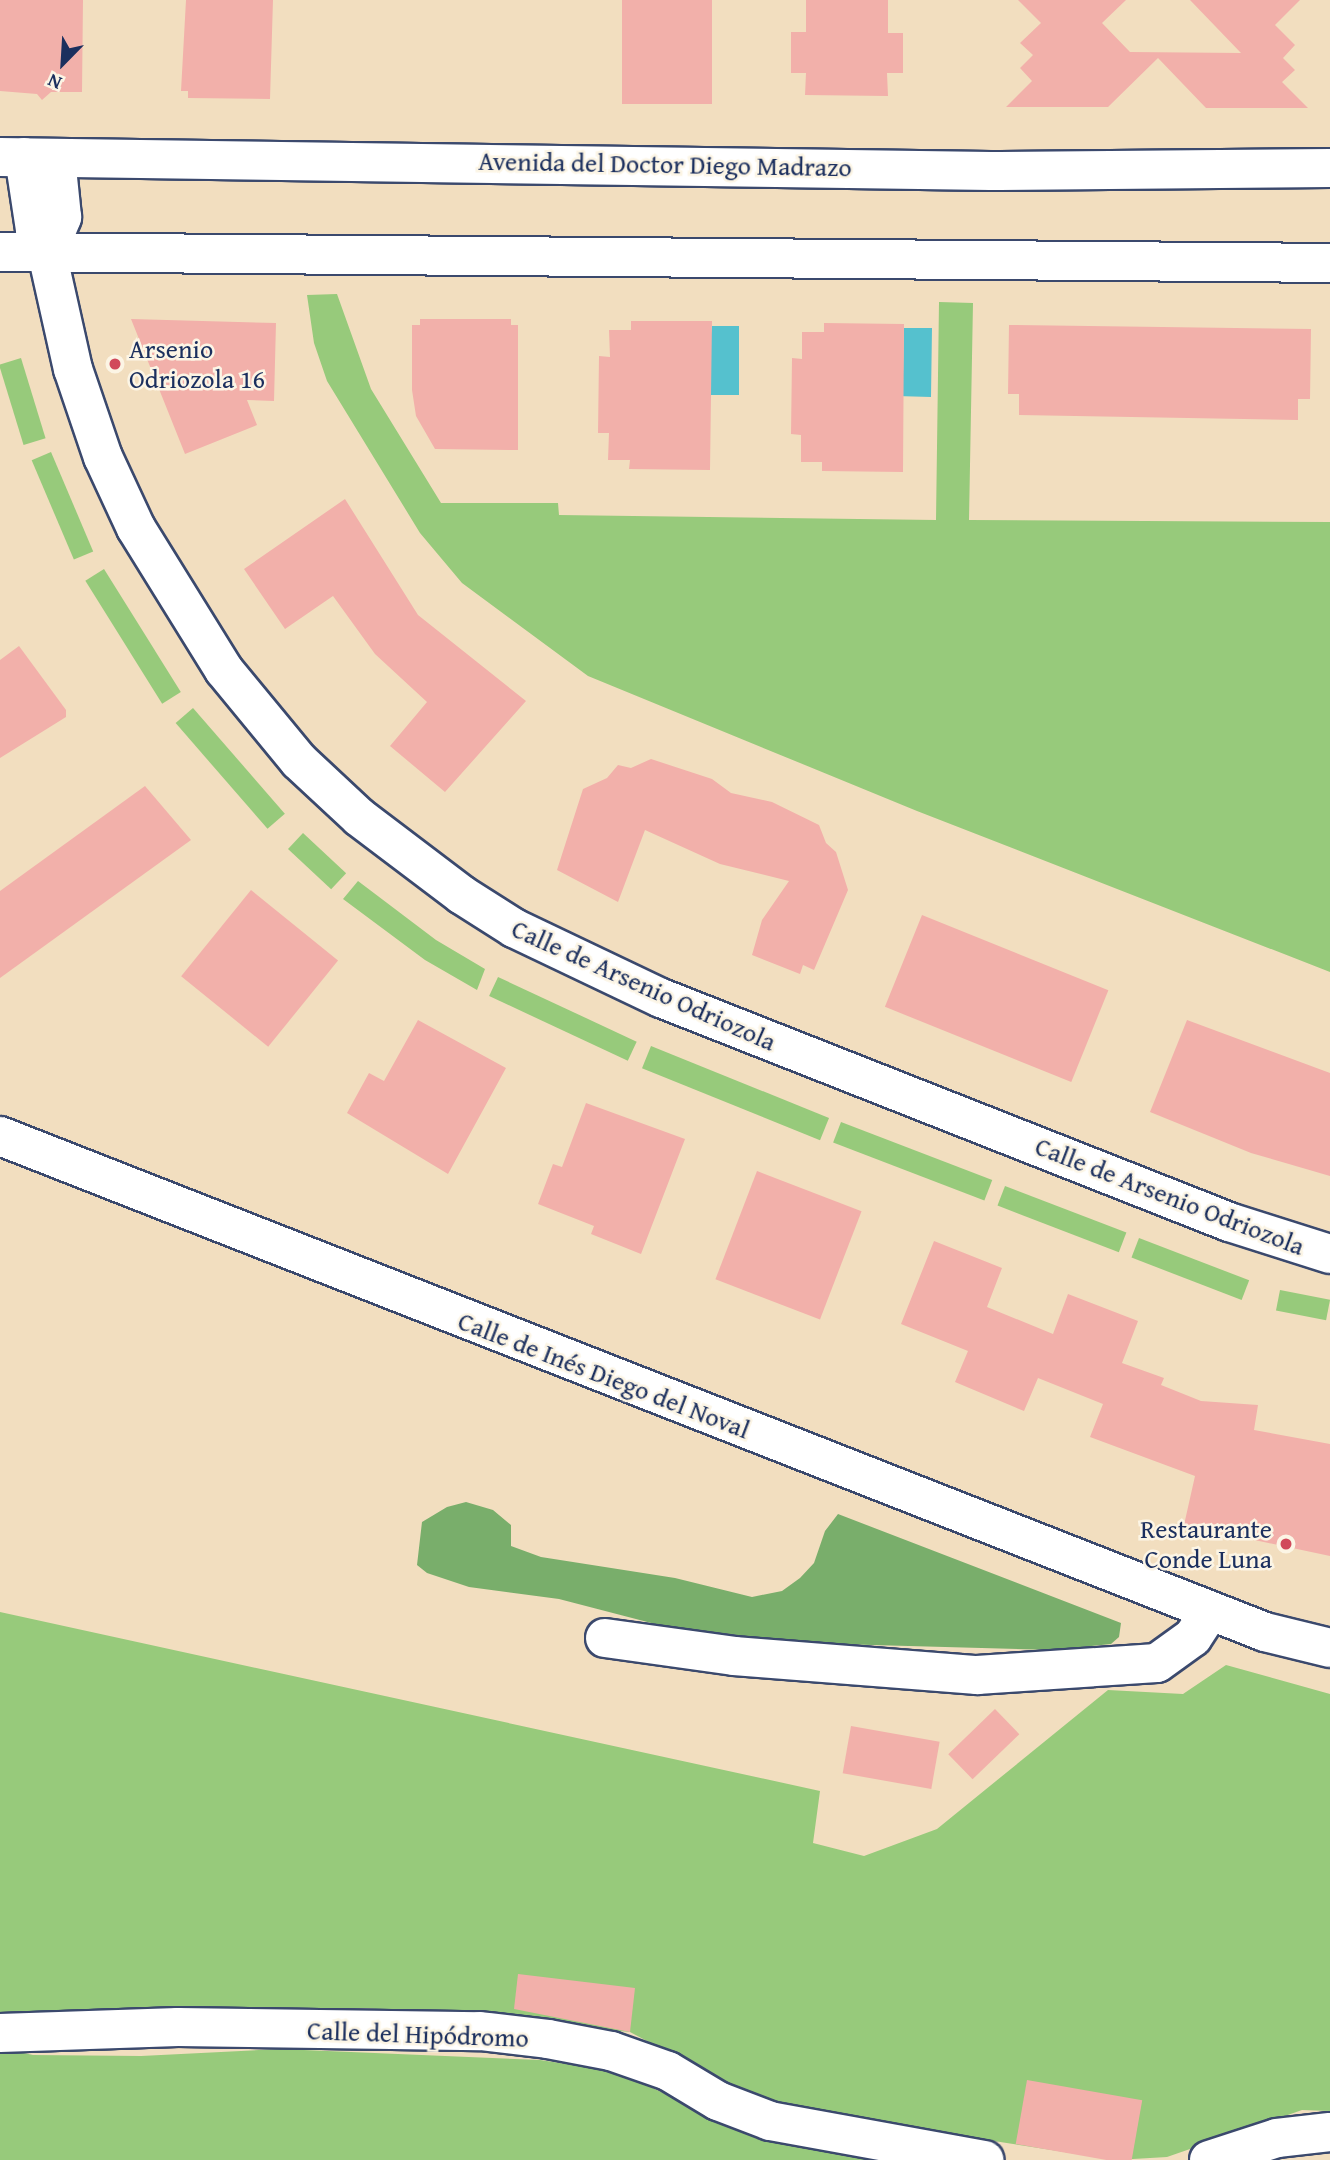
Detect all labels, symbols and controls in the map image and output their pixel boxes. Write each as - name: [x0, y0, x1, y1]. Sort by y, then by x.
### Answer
- north arrow: [28, 28, 98, 98]
- text: N: [43, 67, 66, 98]
- street label: Avenida del Doctor Diego Madrazo: [478, 145, 852, 183]
- place label: Arsenio Odriozola 16: [129, 333, 265, 394]
- marker: Arsenio Odriozola 16: [107, 356, 123, 372]
- street label: Calle de Arsenio Odriozola: [507, 913, 781, 1057]
- street label: Calle de Arsenio Odriozola: [1031, 1130, 1309, 1262]
- street label: Calle de Inés Diego del Noval: [454, 1305, 754, 1445]
- place label: Restaurante Conde Luna: [1140, 1513, 1272, 1574]
- marker: Restaurante Conde Luna: [1278, 1536, 1294, 1552]
- street label: Calle del Hipódromo: [307, 2015, 529, 2053]

